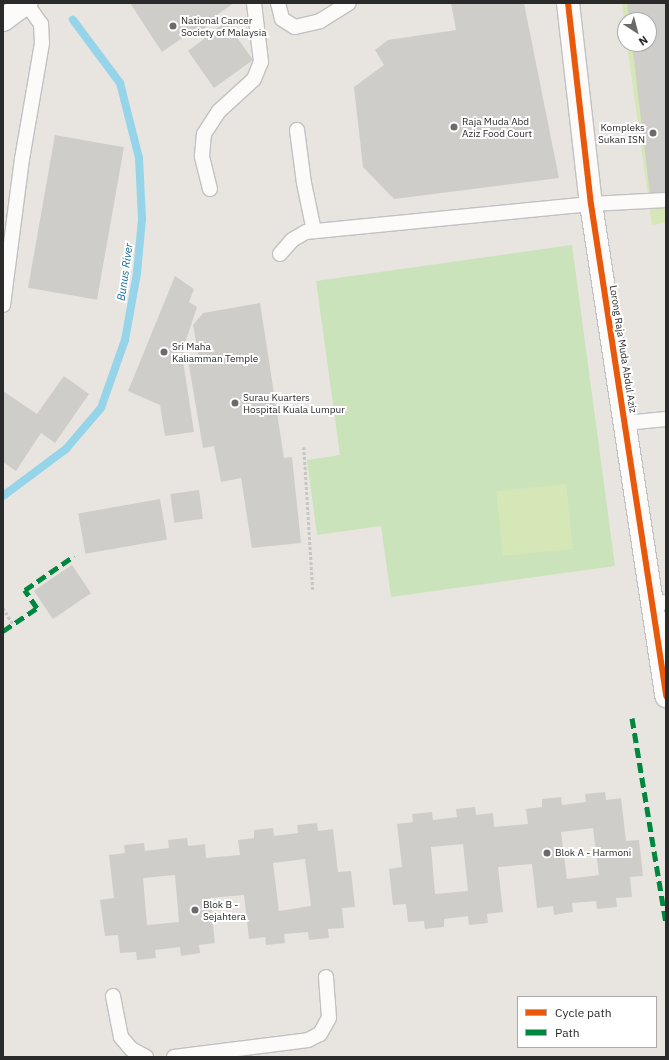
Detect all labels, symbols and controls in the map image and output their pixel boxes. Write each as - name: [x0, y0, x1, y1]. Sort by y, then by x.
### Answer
- north arrow: [617, 12, 657, 52]
- place label: National Cancer Society of Malaysia: [181, 14, 267, 38]
- marker: National Cancer Society of Malaysia: [168, 21, 178, 31]
- text: N: [636, 33, 651, 49]
- place label: Raja Muda Abd Aziz Food Court: [462, 115, 532, 138]
- place label: Kompleks Sukan ISN: [598, 121, 645, 144]
- marker: Raja Muda Abd Aziz Food Court: [449, 122, 459, 132]
- marker: Kompleks Sukan ISN: [648, 128, 658, 138]
- water label: Bunus River: [114, 242, 136, 302]
- street label: Lorong Raja Muda Abdul Aziz: [607, 284, 639, 414]
- place label: Sri Maha Kaliamman Temple: [172, 340, 258, 364]
- marker: Sri Maha Kaliamman Temple: [159, 347, 169, 357]
- place label: Surau Kuarters Hospital Kuala Lumpur: [243, 391, 345, 414]
- marker: Surau Kuarters Hospital Kuala Lumpur: [230, 398, 240, 408]
- place label: Blok A - Harmoni: [555, 847, 631, 859]
- marker: Blok A - Harmoni: [542, 848, 552, 858]
- place label: Blok B - Sejahtera: [203, 898, 246, 922]
- marker: Blok B - Sejahtera: [190, 905, 200, 915]
- legend: [517, 996, 657, 1048]
- text: Cycle path: [555, 1005, 612, 1020]
- text: Path: [555, 1025, 580, 1040]

